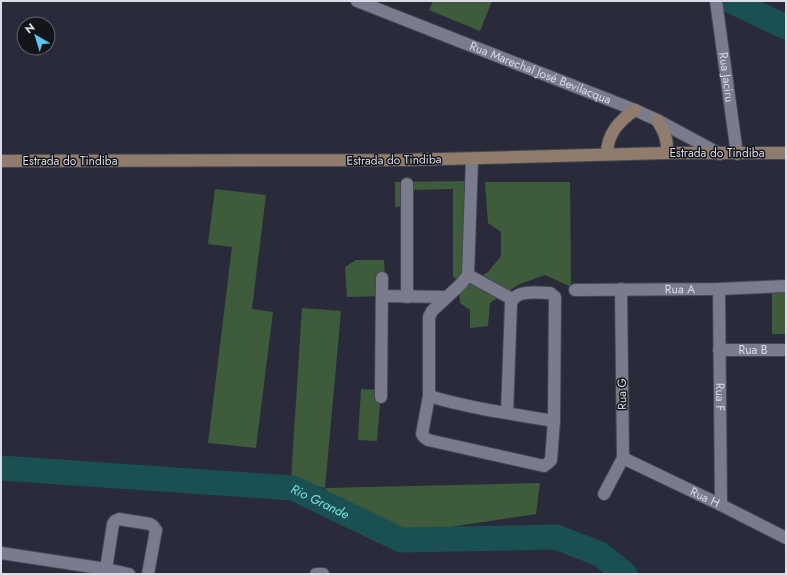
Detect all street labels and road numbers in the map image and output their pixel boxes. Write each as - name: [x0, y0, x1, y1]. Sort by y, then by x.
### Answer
- street label: Rua Marechal José Bevilacqua: [467, 37, 614, 109]
- street label: Rua Jaciru: [714, 51, 739, 103]
- street label: Estrada do Tindiba: [670, 144, 765, 162]
- street label: Estrada do Tindiba: [346, 150, 442, 170]
- street label: Estrada do Tindiba: [23, 152, 118, 170]
- street label: Rua A: [665, 280, 695, 298]
- street label: Rua B: [738, 341, 768, 359]
- street label: Rua G: [613, 378, 631, 410]
- street label: Rua F: [711, 383, 729, 411]
- street label: Rua H: [687, 483, 723, 512]

